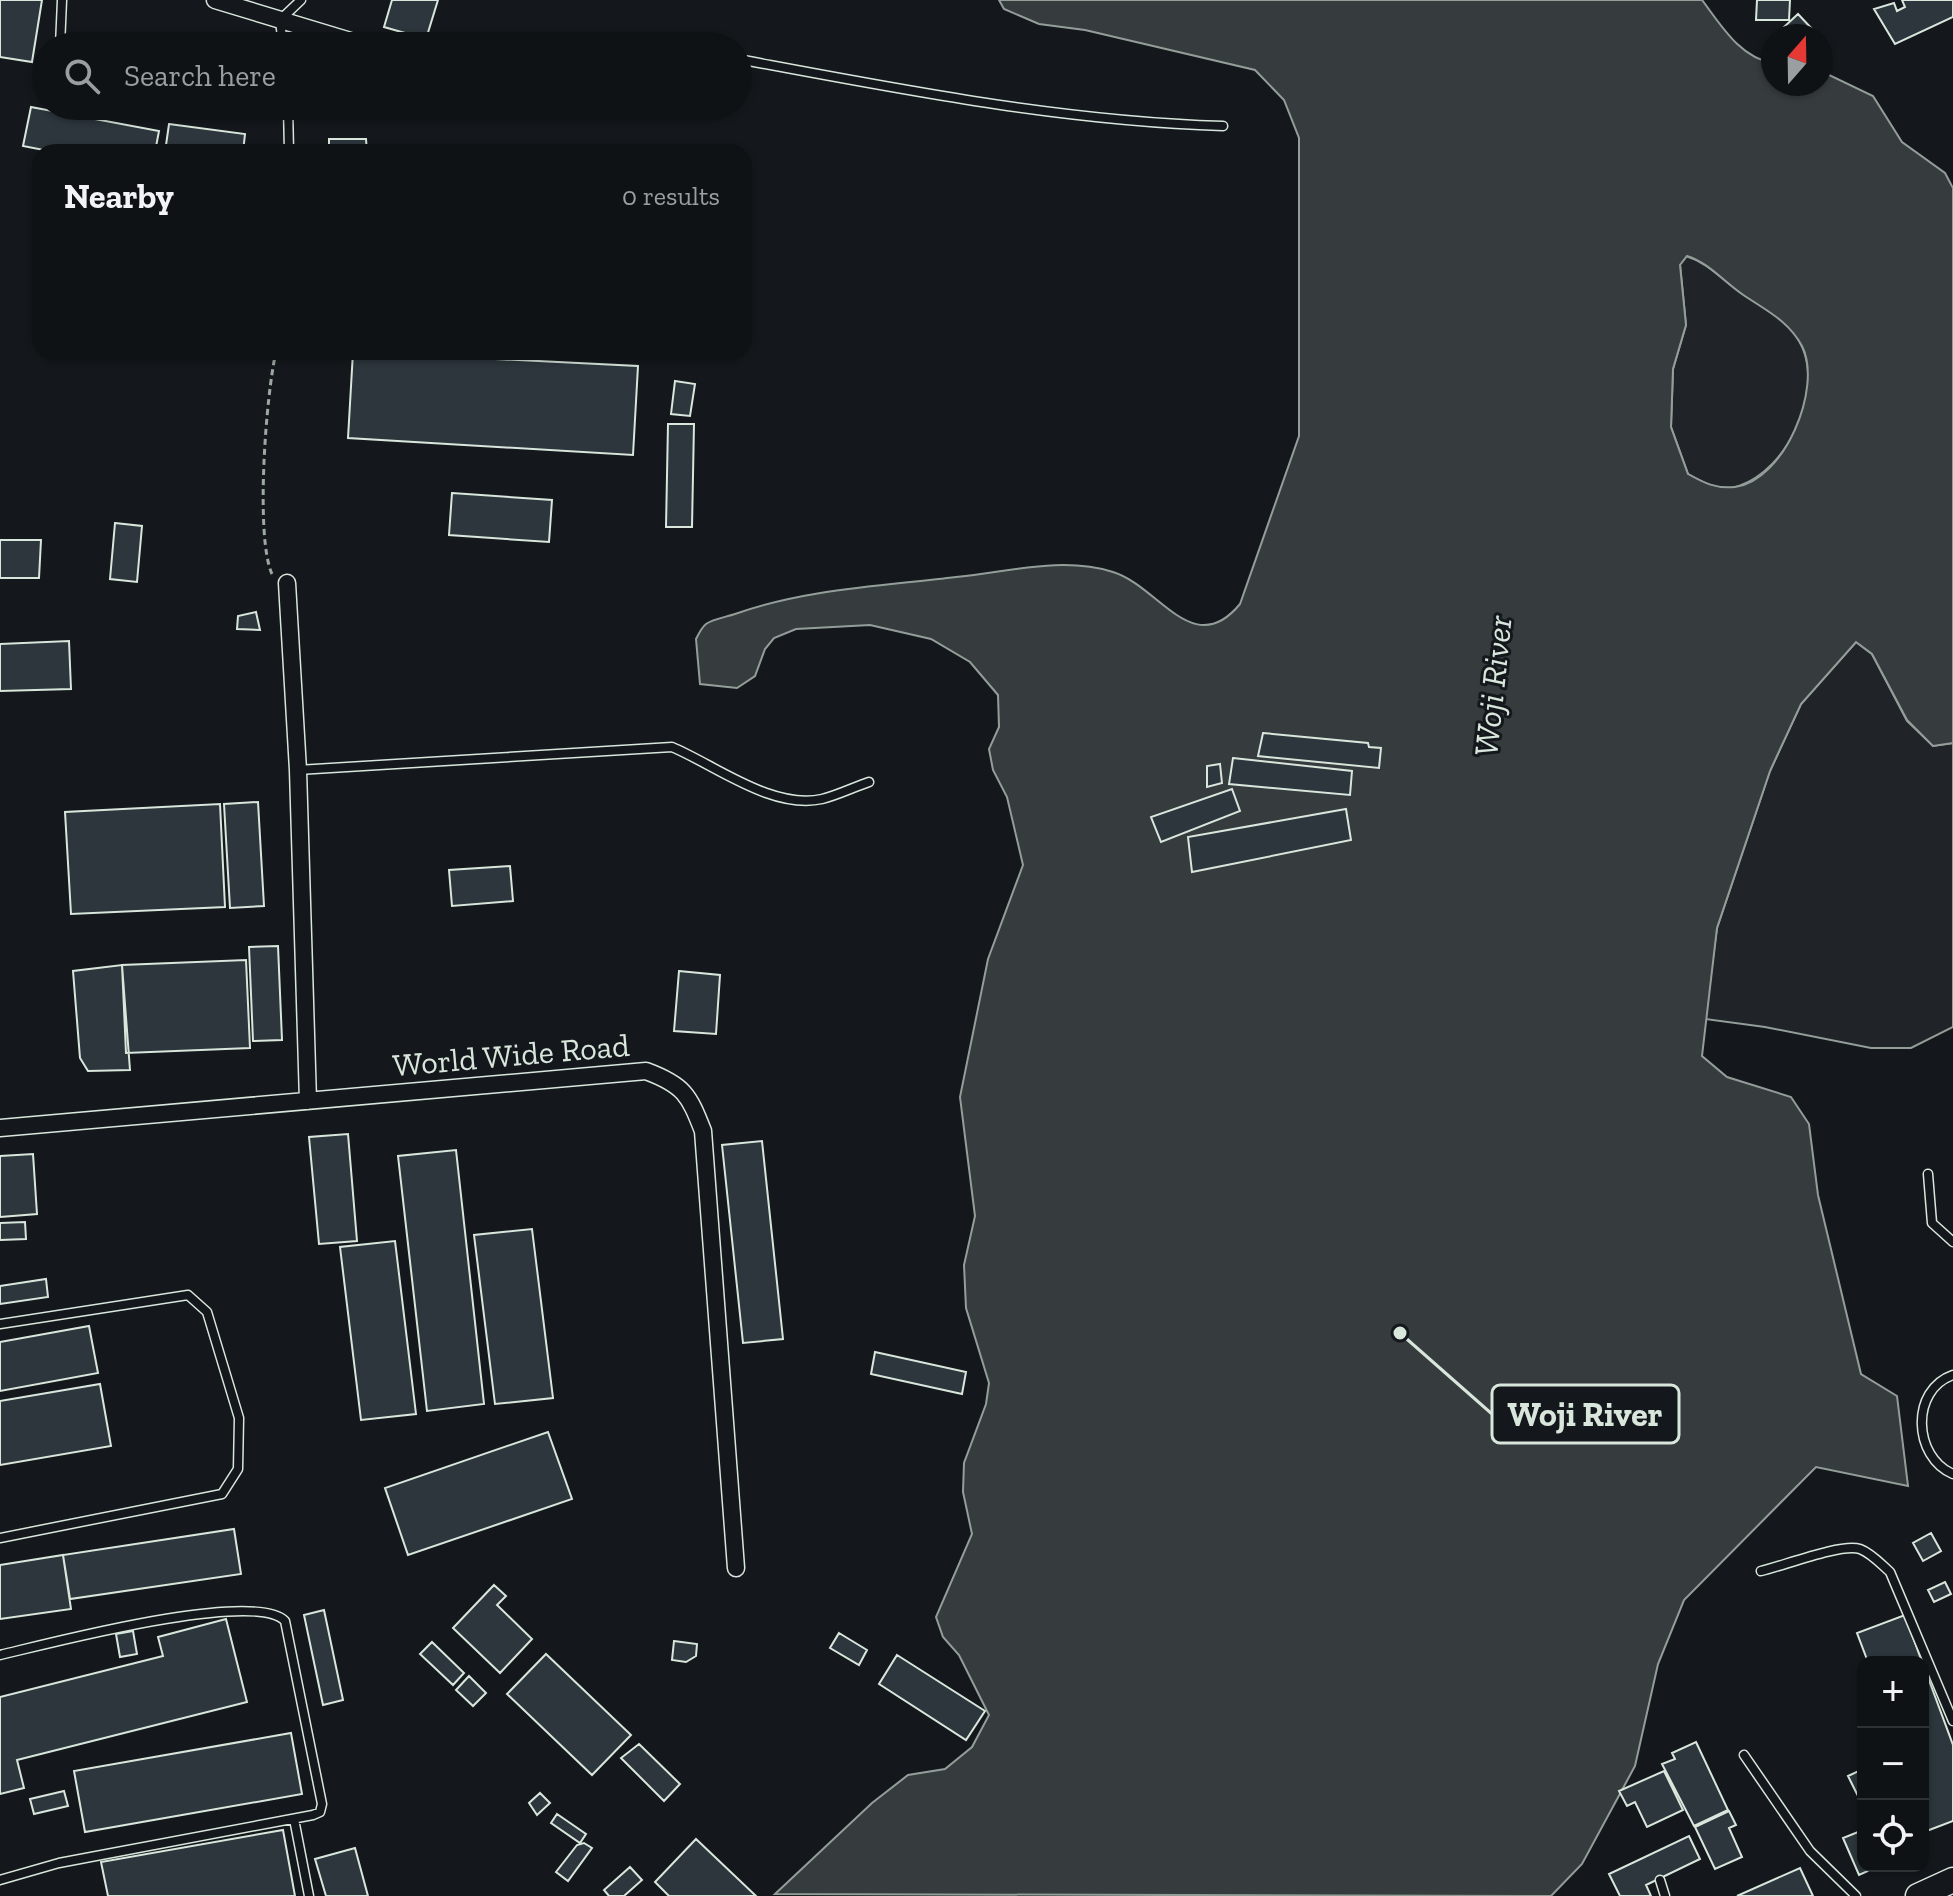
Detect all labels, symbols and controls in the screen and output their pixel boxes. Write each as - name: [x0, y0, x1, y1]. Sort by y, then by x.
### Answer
- north arrow: [1761, 24, 1833, 96]
- search box: [32, 32, 752, 120]
- icon: search: [60, 54, 104, 98]
- text: Search here: [124, 58, 276, 94]
- text: Nearby: [64, 176, 174, 217]
- text: 0 results: [622, 180, 720, 212]
- water label: Woji River: [1465, 613, 1521, 758]
- street label: World Wide Road: [391, 1026, 631, 1084]
- callout: Woji River: [1492, 1385, 1679, 1443]
- text: Woji River: [1507, 1394, 1663, 1435]
- map controls: [1857, 1656, 1929, 1872]
- button: +: [1857, 1656, 1929, 1728]
- button: −: [1857, 1728, 1929, 1800]
- button: locate: [1857, 1800, 1929, 1872]

